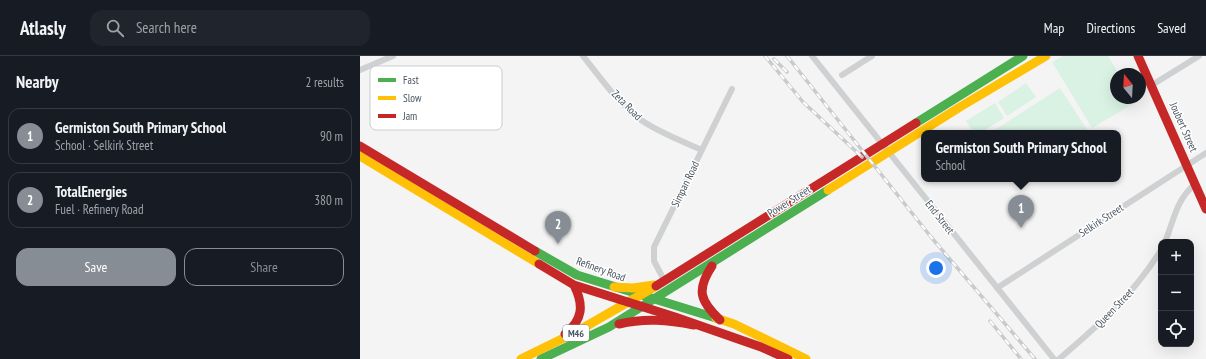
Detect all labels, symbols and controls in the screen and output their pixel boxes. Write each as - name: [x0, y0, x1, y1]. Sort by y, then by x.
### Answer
- search box: [90, 10, 370, 46]
- text: Atlasly: [20, 16, 66, 40]
- icon: search: [104, 17, 126, 39]
- text: Search here: [136, 18, 197, 37]
- text: Map: [1044, 19, 1064, 37]
- text: Directions: [1086, 19, 1135, 37]
- text: Saved: [1157, 19, 1186, 37]
- legend: [370, 66, 502, 130]
- north arrow: [1110, 68, 1146, 104]
- text: Nearby: [16, 71, 59, 93]
- text: Fast: [403, 73, 419, 87]
- text: 2 results: [305, 74, 344, 91]
- street label: Zeta Road: [609, 87, 645, 123]
- text: Slow: [403, 91, 422, 105]
- street label: Joubert Street: [1166, 99, 1201, 154]
- text: Jam: [402, 109, 417, 123]
- text: Germiston South Primary School: [55, 118, 226, 137]
- text: 1: [27, 128, 33, 145]
- text: 90 m: [320, 128, 343, 145]
- popup: [921, 130, 1121, 182]
- text: School · Selkirk Street: [55, 137, 153, 154]
- text: Germiston South Primary School: [935, 138, 1107, 157]
- text: School: [935, 157, 966, 174]
- street label: Simpan Road: [668, 159, 702, 209]
- text: TotalEnergies: [55, 182, 127, 201]
- street label: Power Street: [765, 182, 813, 220]
- text: 2: [27, 192, 33, 209]
- text: 380 m: [314, 192, 343, 209]
- pin: 1: [1008, 195, 1034, 228]
- street label: End Street: [922, 197, 958, 237]
- street label: Selkirk Street: [1076, 200, 1126, 240]
- text: Fuel · Refinery Road: [55, 201, 144, 218]
- pin: 2: [545, 211, 571, 244]
- map controls: [1158, 239, 1194, 347]
- button: +: [1158, 239, 1194, 275]
- button: Save: [16, 248, 176, 286]
- button: Share: [184, 248, 344, 286]
- street label: Refinery Road: [574, 254, 628, 284]
- your location: [926, 258, 946, 278]
- button: −: [1158, 275, 1194, 311]
- street label: Queen Street: [1092, 285, 1136, 331]
- button: locate: [1158, 311, 1194, 347]
- road number: M46: [563, 325, 589, 341]

